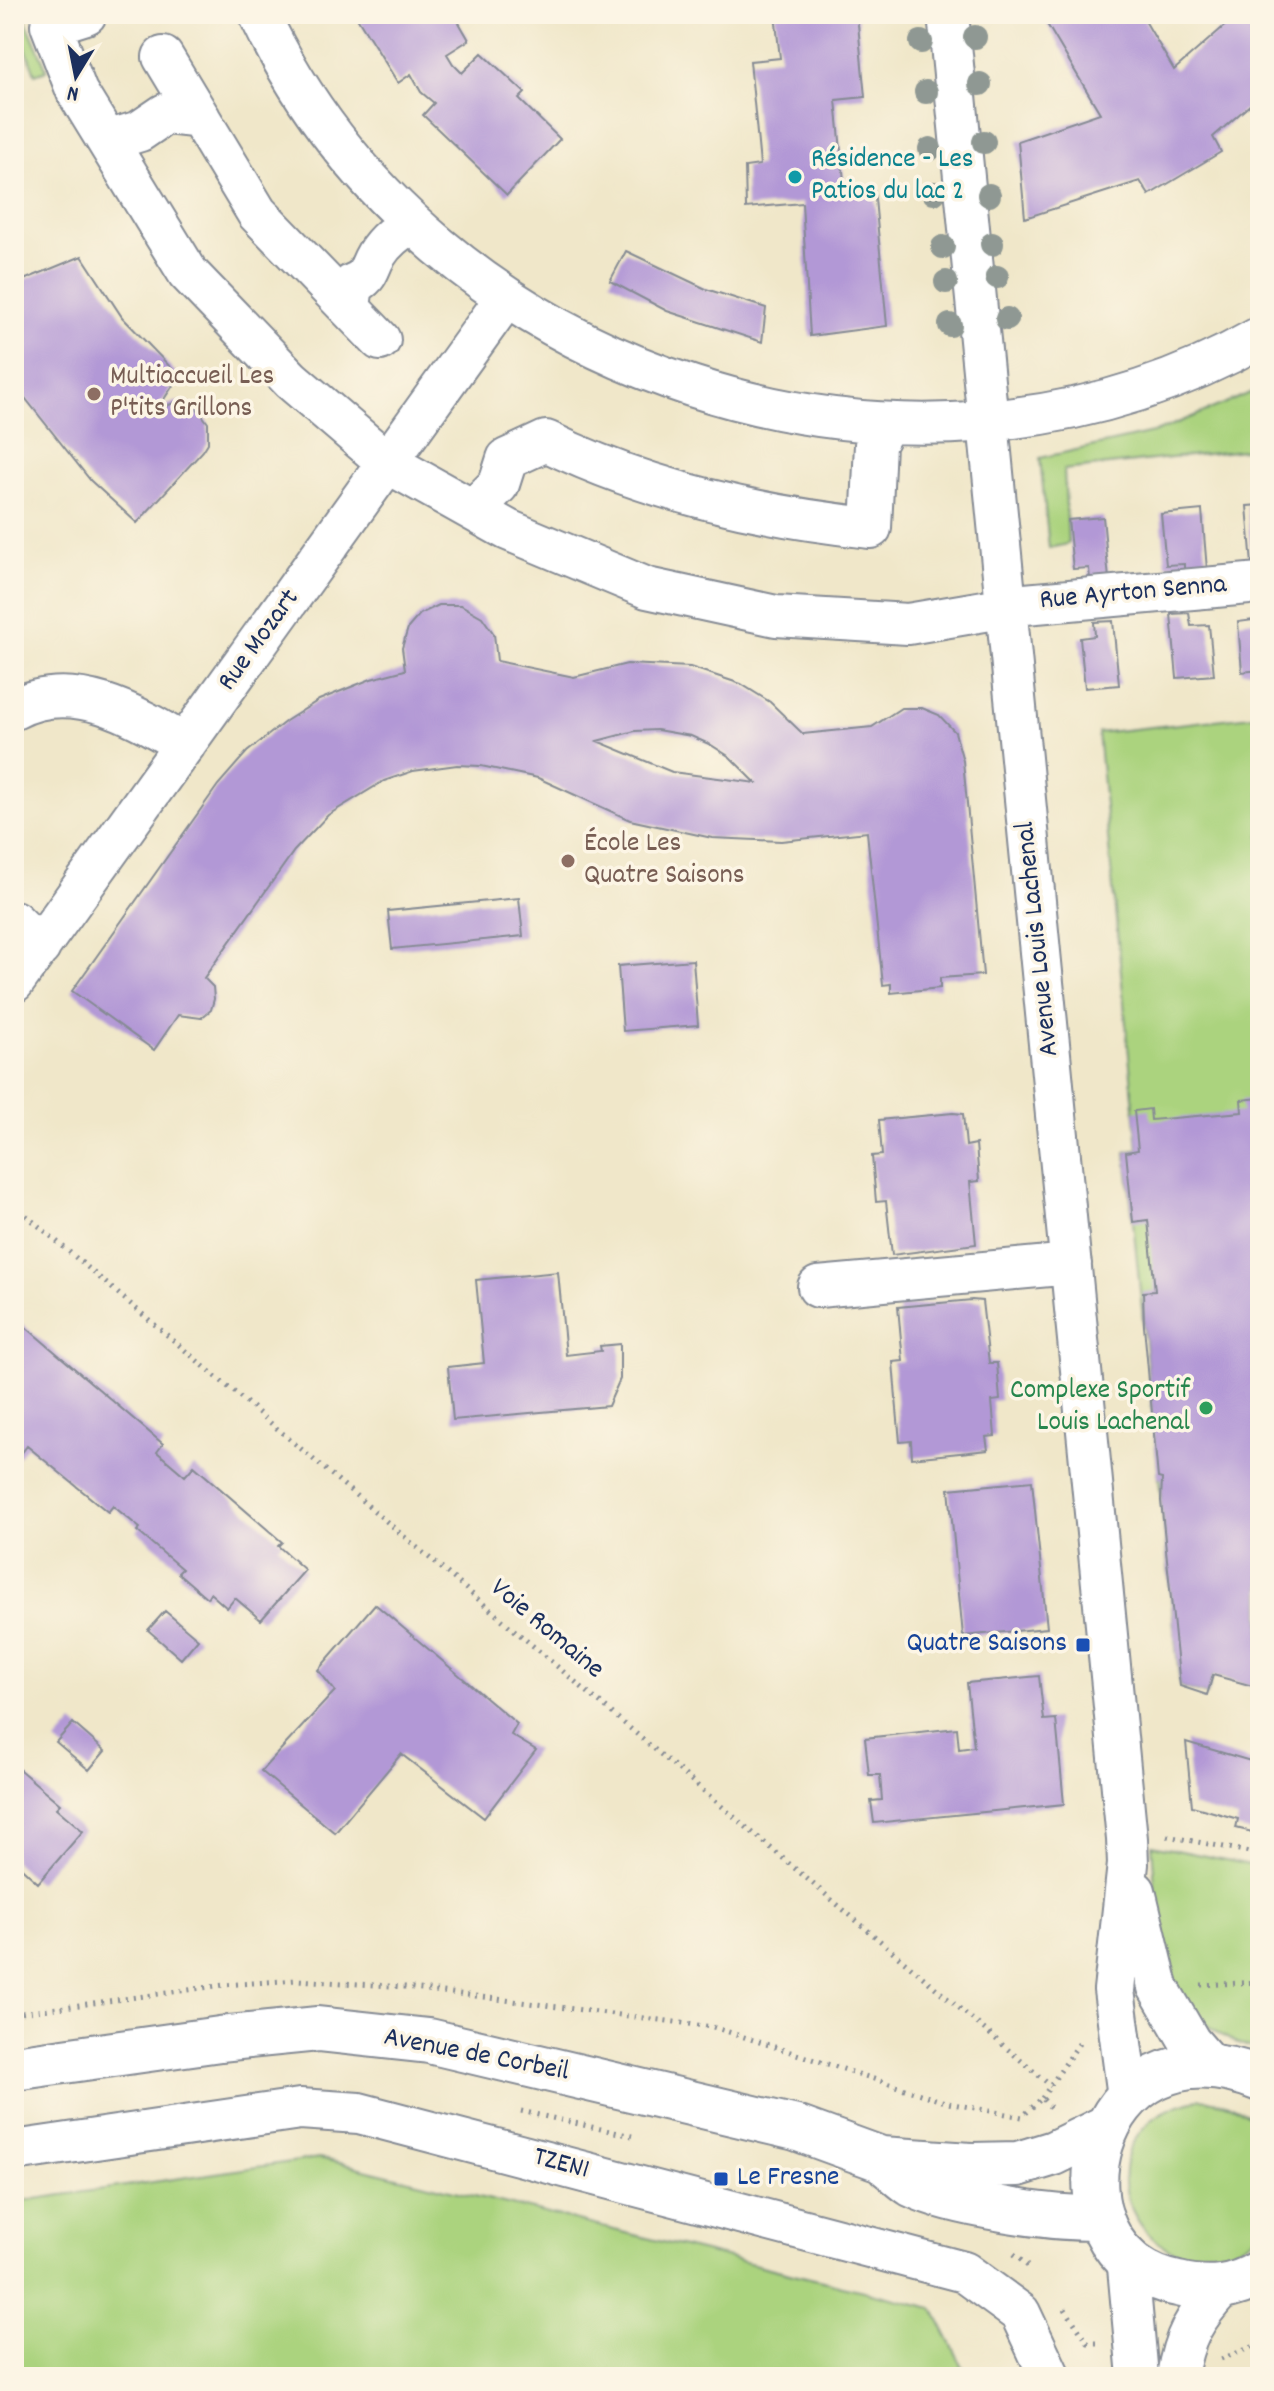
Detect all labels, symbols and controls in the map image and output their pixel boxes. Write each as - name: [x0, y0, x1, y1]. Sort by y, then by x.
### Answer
- north arrow: [36, 36, 116, 116]
- text: N: [65, 76, 81, 108]
- place label: Résidence - Les Patios du lac 2: [811, 141, 974, 213]
- marker: Résidence - Les Patios du lac 2: [786, 168, 804, 186]
- place label: Multiaccueil Les P'tits Grillons: [110, 358, 274, 430]
- marker: Multiaccueil Les P'tits Grillons: [85, 385, 103, 403]
- street label: Rue Ayrton Senna: [1038, 566, 1229, 622]
- street label: Rue Mozart: [209, 582, 311, 700]
- street label: Avenue Louis Lachenal: [1007, 819, 1071, 1058]
- place label: École Les Quatre Saisons: [584, 825, 745, 897]
- marker: École Les Quatre Saisons: [559, 852, 577, 870]
- place label: Complexe Sportif Louis Lachenal: [1010, 1372, 1191, 1444]
- marker: Complexe Sportif Louis Lachenal: [1197, 1399, 1215, 1417]
- street label: Voie Romaine: [480, 1570, 612, 1690]
- place label: Quatre Saisons: [906, 1625, 1067, 1665]
- marker: Quatre Saisons: [1074, 1636, 1092, 1654]
- street label: Avenue de Corbeil: [380, 2018, 572, 2094]
- street label: TZEN1: [529, 2138, 593, 2192]
- place label: Le Fresne: [737, 2159, 839, 2199]
- marker: Le Fresne: [712, 2170, 730, 2188]

